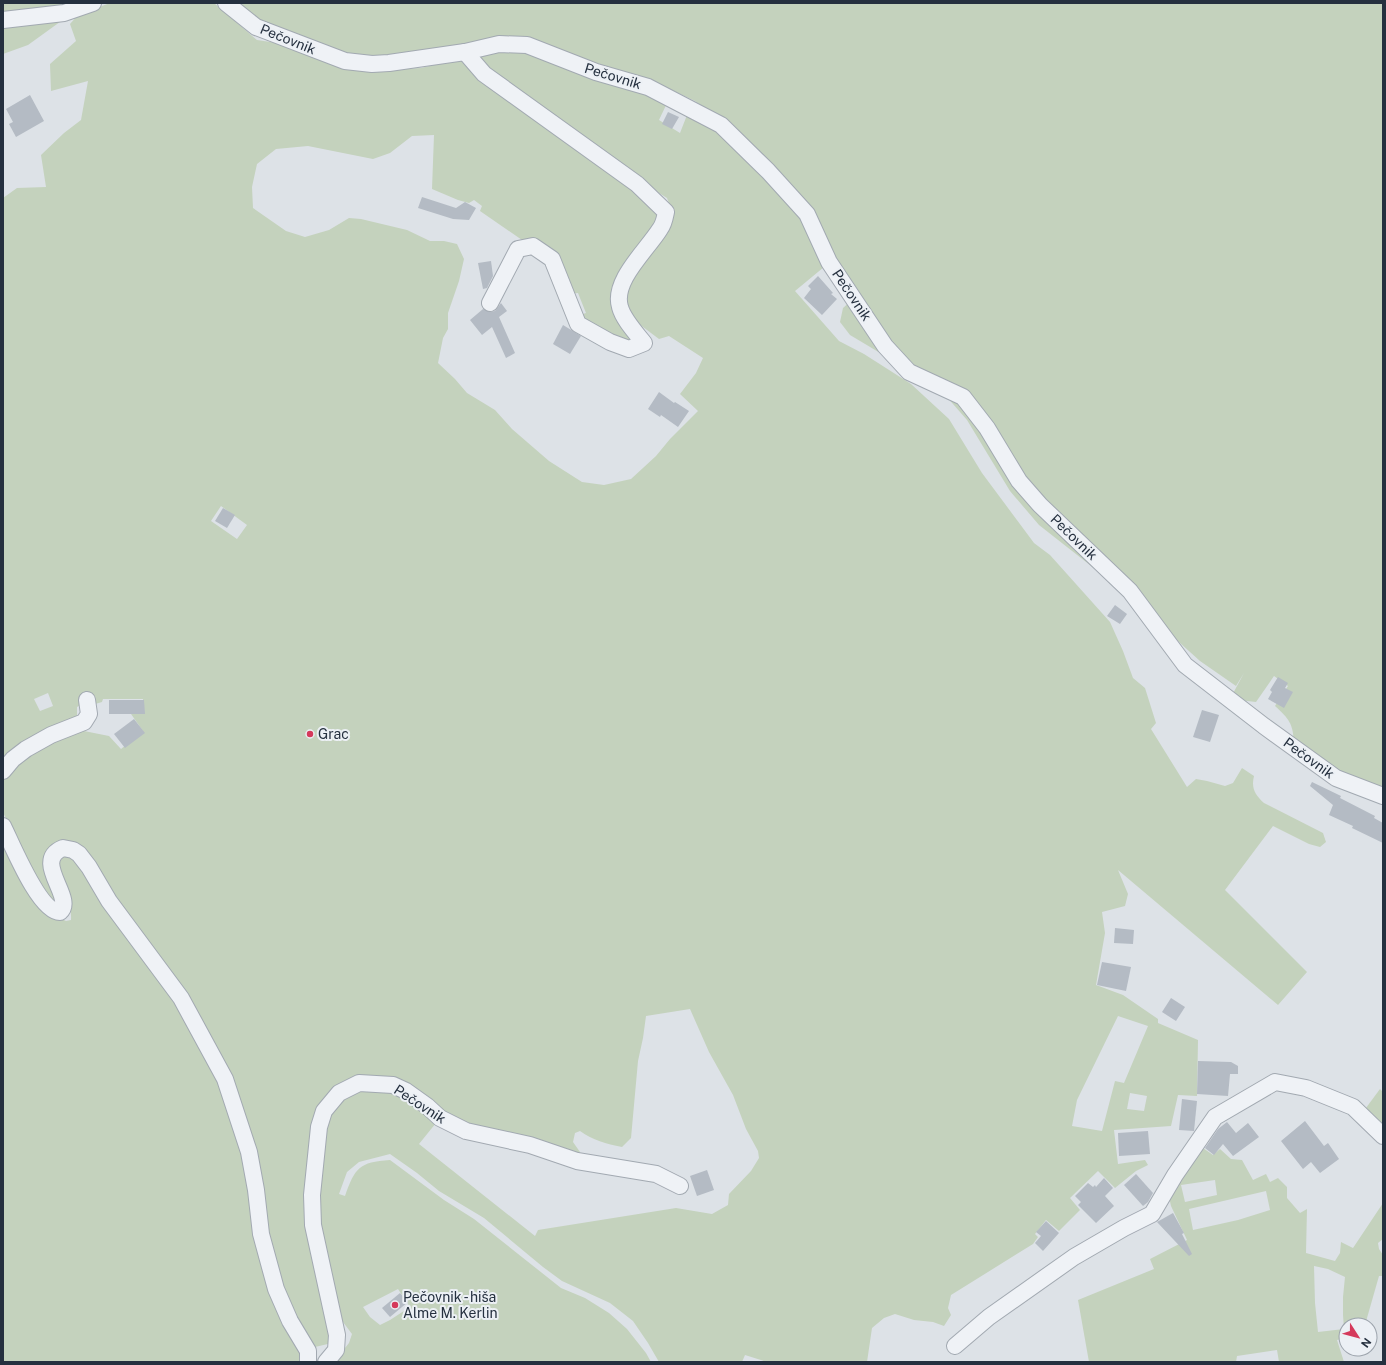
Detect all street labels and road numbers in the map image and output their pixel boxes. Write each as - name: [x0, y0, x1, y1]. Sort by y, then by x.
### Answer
- street label: Pečovnik: [258, 21, 318, 57]
- street label: Pečovnik: [583, 60, 644, 92]
- street label: Pečovnik: [829, 266, 875, 324]
- street label: Pečovnik: [1047, 511, 1101, 563]
- street label: Pečovnik: [1281, 734, 1338, 782]
- street label: Pečovnik: [391, 1081, 449, 1127]

